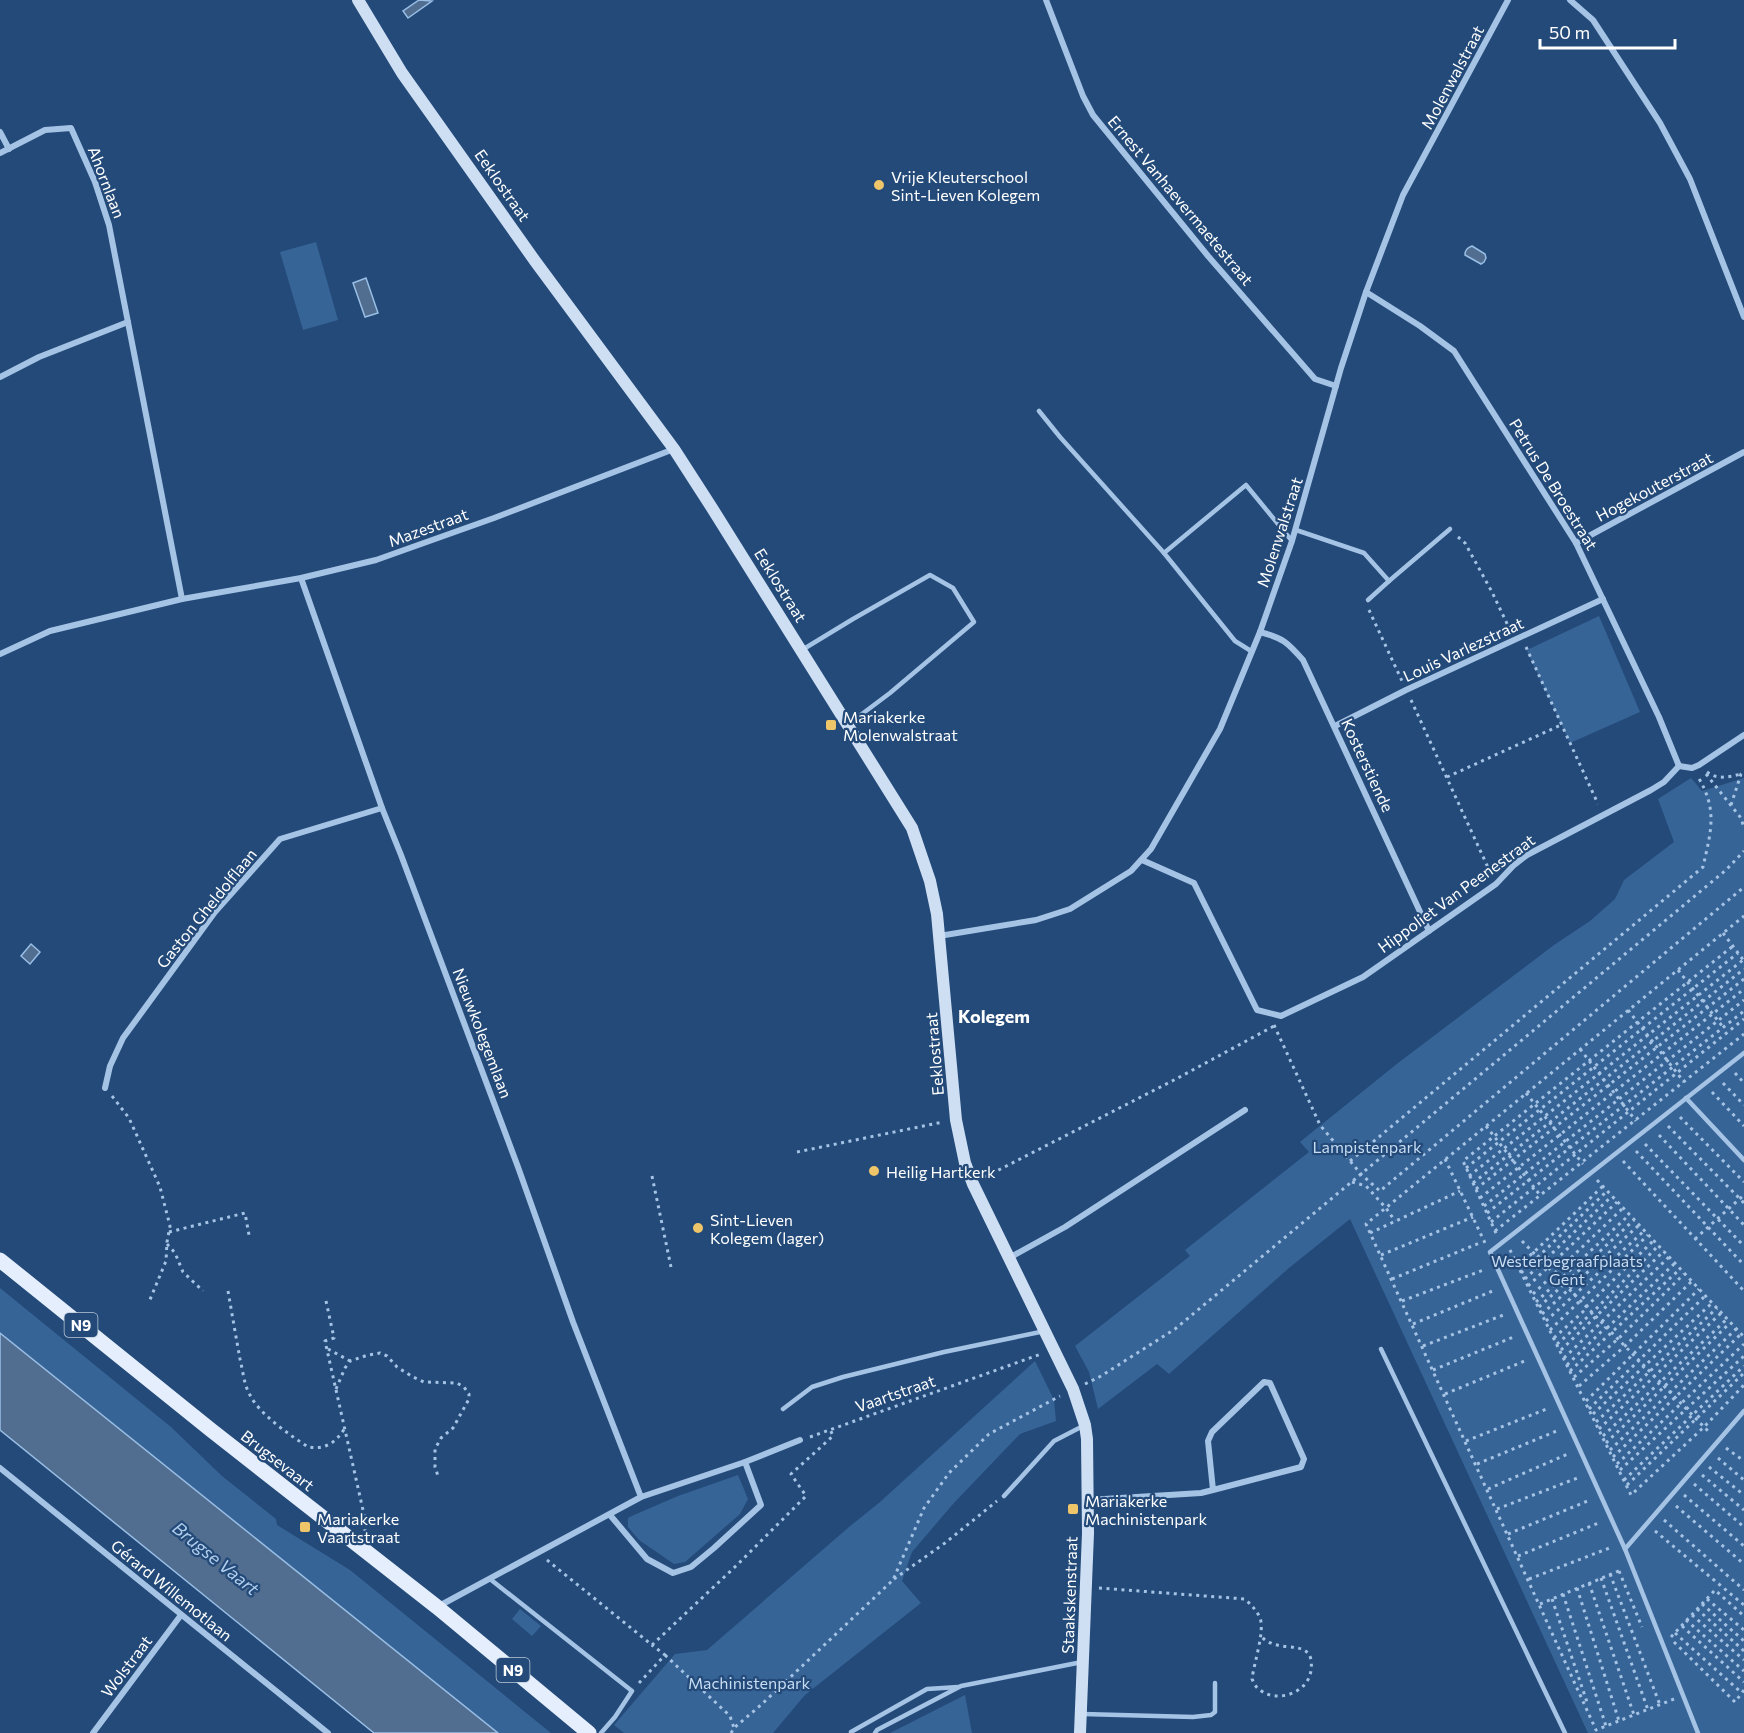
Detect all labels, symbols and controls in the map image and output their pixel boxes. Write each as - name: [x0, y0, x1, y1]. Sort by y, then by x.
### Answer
- scale bar: [1540, 12, 1675, 50]
- text: 50 m: [1549, 21, 1590, 43]
- street label: Molenwalstraat: [1417, 22, 1488, 132]
- street label: Ernest Vanhaevermaetestraat: [1104, 111, 1258, 289]
- street label: Ahornlaan: [85, 143, 129, 221]
- street label: Eeklostraat: [471, 145, 535, 225]
- place label: Vrije Kleuterschool Sint-Lieven Kolegem: [891, 167, 1040, 204]
- marker: Vrije Kleuterschool Sint-Lieven Kolegem: [872, 178, 886, 192]
- street label: Petrus De Broestraat: [1506, 415, 1602, 554]
- street label: Hogekouterstraat: [1592, 447, 1716, 525]
- street label: Molenwalstraat: [1252, 474, 1306, 589]
- street label: Mazestraat: [386, 504, 471, 550]
- street label: Eeklostraat: [751, 545, 811, 626]
- street label: Louis Varlezstraat: [1400, 613, 1527, 685]
- place label: Mariakerke Molenwalstraat: [843, 707, 958, 744]
- street label: Kosterstiende: [1338, 715, 1398, 815]
- marker: Mariakerke Molenwalstraat: [824, 718, 838, 732]
- street label: Hippoliet Van Peenestraat: [1374, 830, 1538, 956]
- street label: Gaston Gheldolflaan: [152, 844, 260, 972]
- street label: Nieuwkolegemlaan: [449, 965, 517, 1101]
- district label: Kolegem: [958, 1005, 1030, 1027]
- street label: Eeklostraat: [921, 1011, 947, 1096]
- park label: Lampistenpark: [1312, 1137, 1422, 1156]
- place label: Heilig Hartkerk: [886, 1162, 996, 1181]
- marker: Heilig Hartkerk: [867, 1164, 881, 1178]
- place label: Sint-Lieven Kolegem (lager): [710, 1210, 824, 1247]
- marker: Sint-Lieven Kolegem (lager): [691, 1221, 705, 1235]
- park label: Westerbegraafplaats Gent: [1491, 1251, 1643, 1288]
- road number: N9: [64, 1313, 98, 1337]
- street label: Vaartstraat: [853, 1370, 938, 1416]
- street label: Brugsevaart: [238, 1426, 319, 1495]
- place label: Mariakerke Machinistenpark: [1085, 1491, 1208, 1528]
- marker: Mariakerke Machinistenpark: [1066, 1502, 1080, 1516]
- place label: Mariakerke Vaartstraat: [317, 1509, 401, 1546]
- water label: Brugse Vaart: [168, 1517, 264, 1600]
- marker: Mariakerke Vaartstraat: [298, 1520, 312, 1534]
- street label: Gérard Willemotlaan: [108, 1535, 236, 1645]
- street label: Staakskenstraat: [1057, 1535, 1081, 1654]
- street label: Wolstraat: [97, 1631, 156, 1701]
- road number: N9: [496, 1658, 530, 1682]
- park label: Machinistenpark: [688, 1673, 810, 1692]

